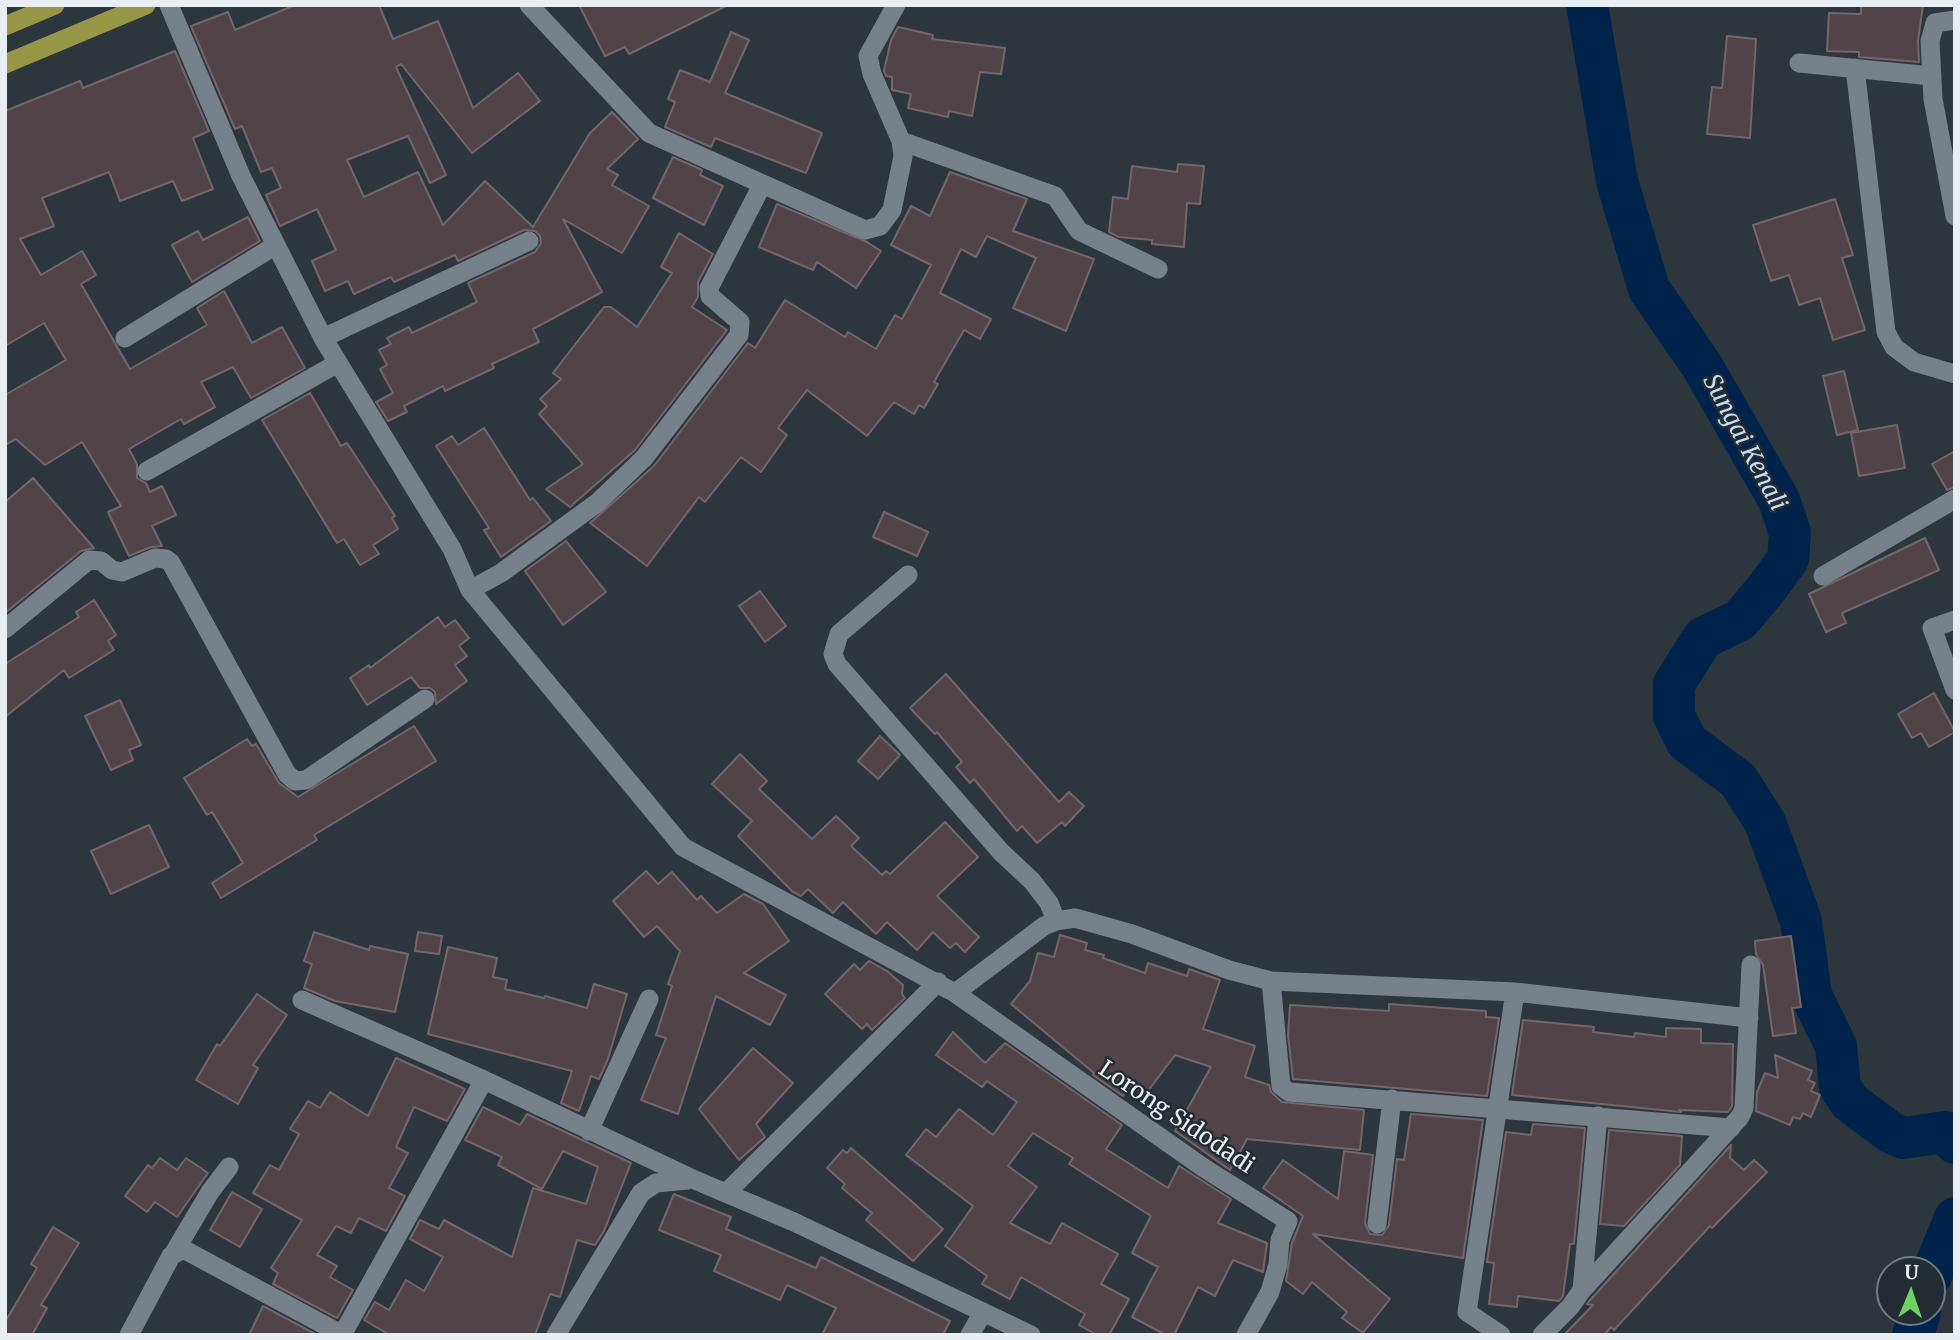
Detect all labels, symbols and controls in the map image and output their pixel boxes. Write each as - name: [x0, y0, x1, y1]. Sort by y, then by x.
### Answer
- water label: Sungai Kenali: [1696, 370, 1792, 516]
- street label: Lorong Sidodadi: [1093, 1056, 1259, 1180]
- north arrow: [1876, 1256, 1946, 1326]
- text: U: [1904, 1260, 1919, 1284]

